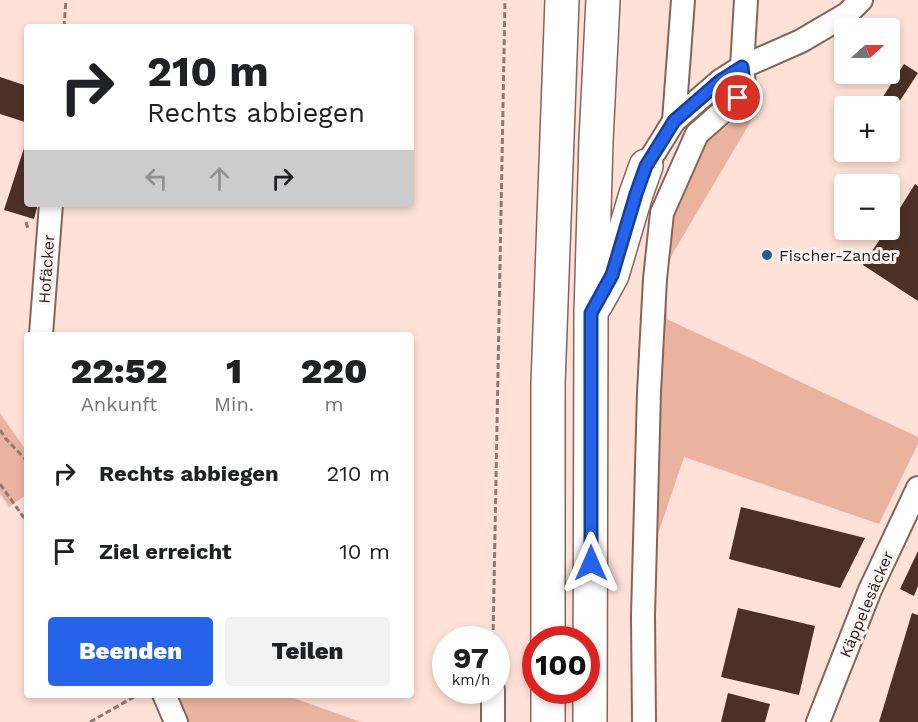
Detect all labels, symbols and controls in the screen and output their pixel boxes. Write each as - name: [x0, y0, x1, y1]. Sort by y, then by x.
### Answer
- north arrow: [834, 18, 900, 84]
- map controls: [834, 18, 900, 240]
- text: 210 m: [147, 47, 269, 96]
- icon: right: [48, 48, 126, 126]
- pin: [712, 72, 763, 123]
- icon: arrive: [721, 81, 754, 114]
- button: +: [834, 96, 900, 162]
- text: Rechts abbiegen: [147, 97, 365, 129]
- icon: left: [140, 162, 173, 195]
- icon: ahead: [203, 162, 236, 195]
- icon: right: [266, 162, 299, 195]
- button: −: [834, 174, 900, 240]
- street label: Hofäcker: [35, 233, 58, 304]
- place label: Fischer-Zander: [779, 246, 897, 265]
- marker: Fischer-Zander: [760, 248, 774, 262]
- text: 22:52: [71, 350, 167, 392]
- text: 1: [226, 350, 242, 392]
- text: 220: [301, 350, 367, 392]
- text: Ankunft: [81, 392, 157, 416]
- text: Min.: [214, 392, 254, 416]
- text: m: [325, 392, 344, 416]
- icon: right: [48, 457, 81, 490]
- text: Rechts abbiegen: [99, 461, 279, 486]
- text: 210 m: [326, 461, 390, 486]
- position arrow: [559, 531, 623, 595]
- icon: arrive: [48, 535, 81, 568]
- text: Ziel erreicht: [99, 539, 232, 564]
- text: 10 m: [339, 539, 390, 564]
- street label: Käppelesäcker: [835, 548, 898, 660]
- button: Beenden: [48, 617, 213, 686]
- button: Teilen: [225, 617, 390, 686]
- speed limit sign: 100: [522, 626, 600, 704]
- text: 97: [453, 640, 489, 675]
- text: km/h: [452, 671, 490, 689]

